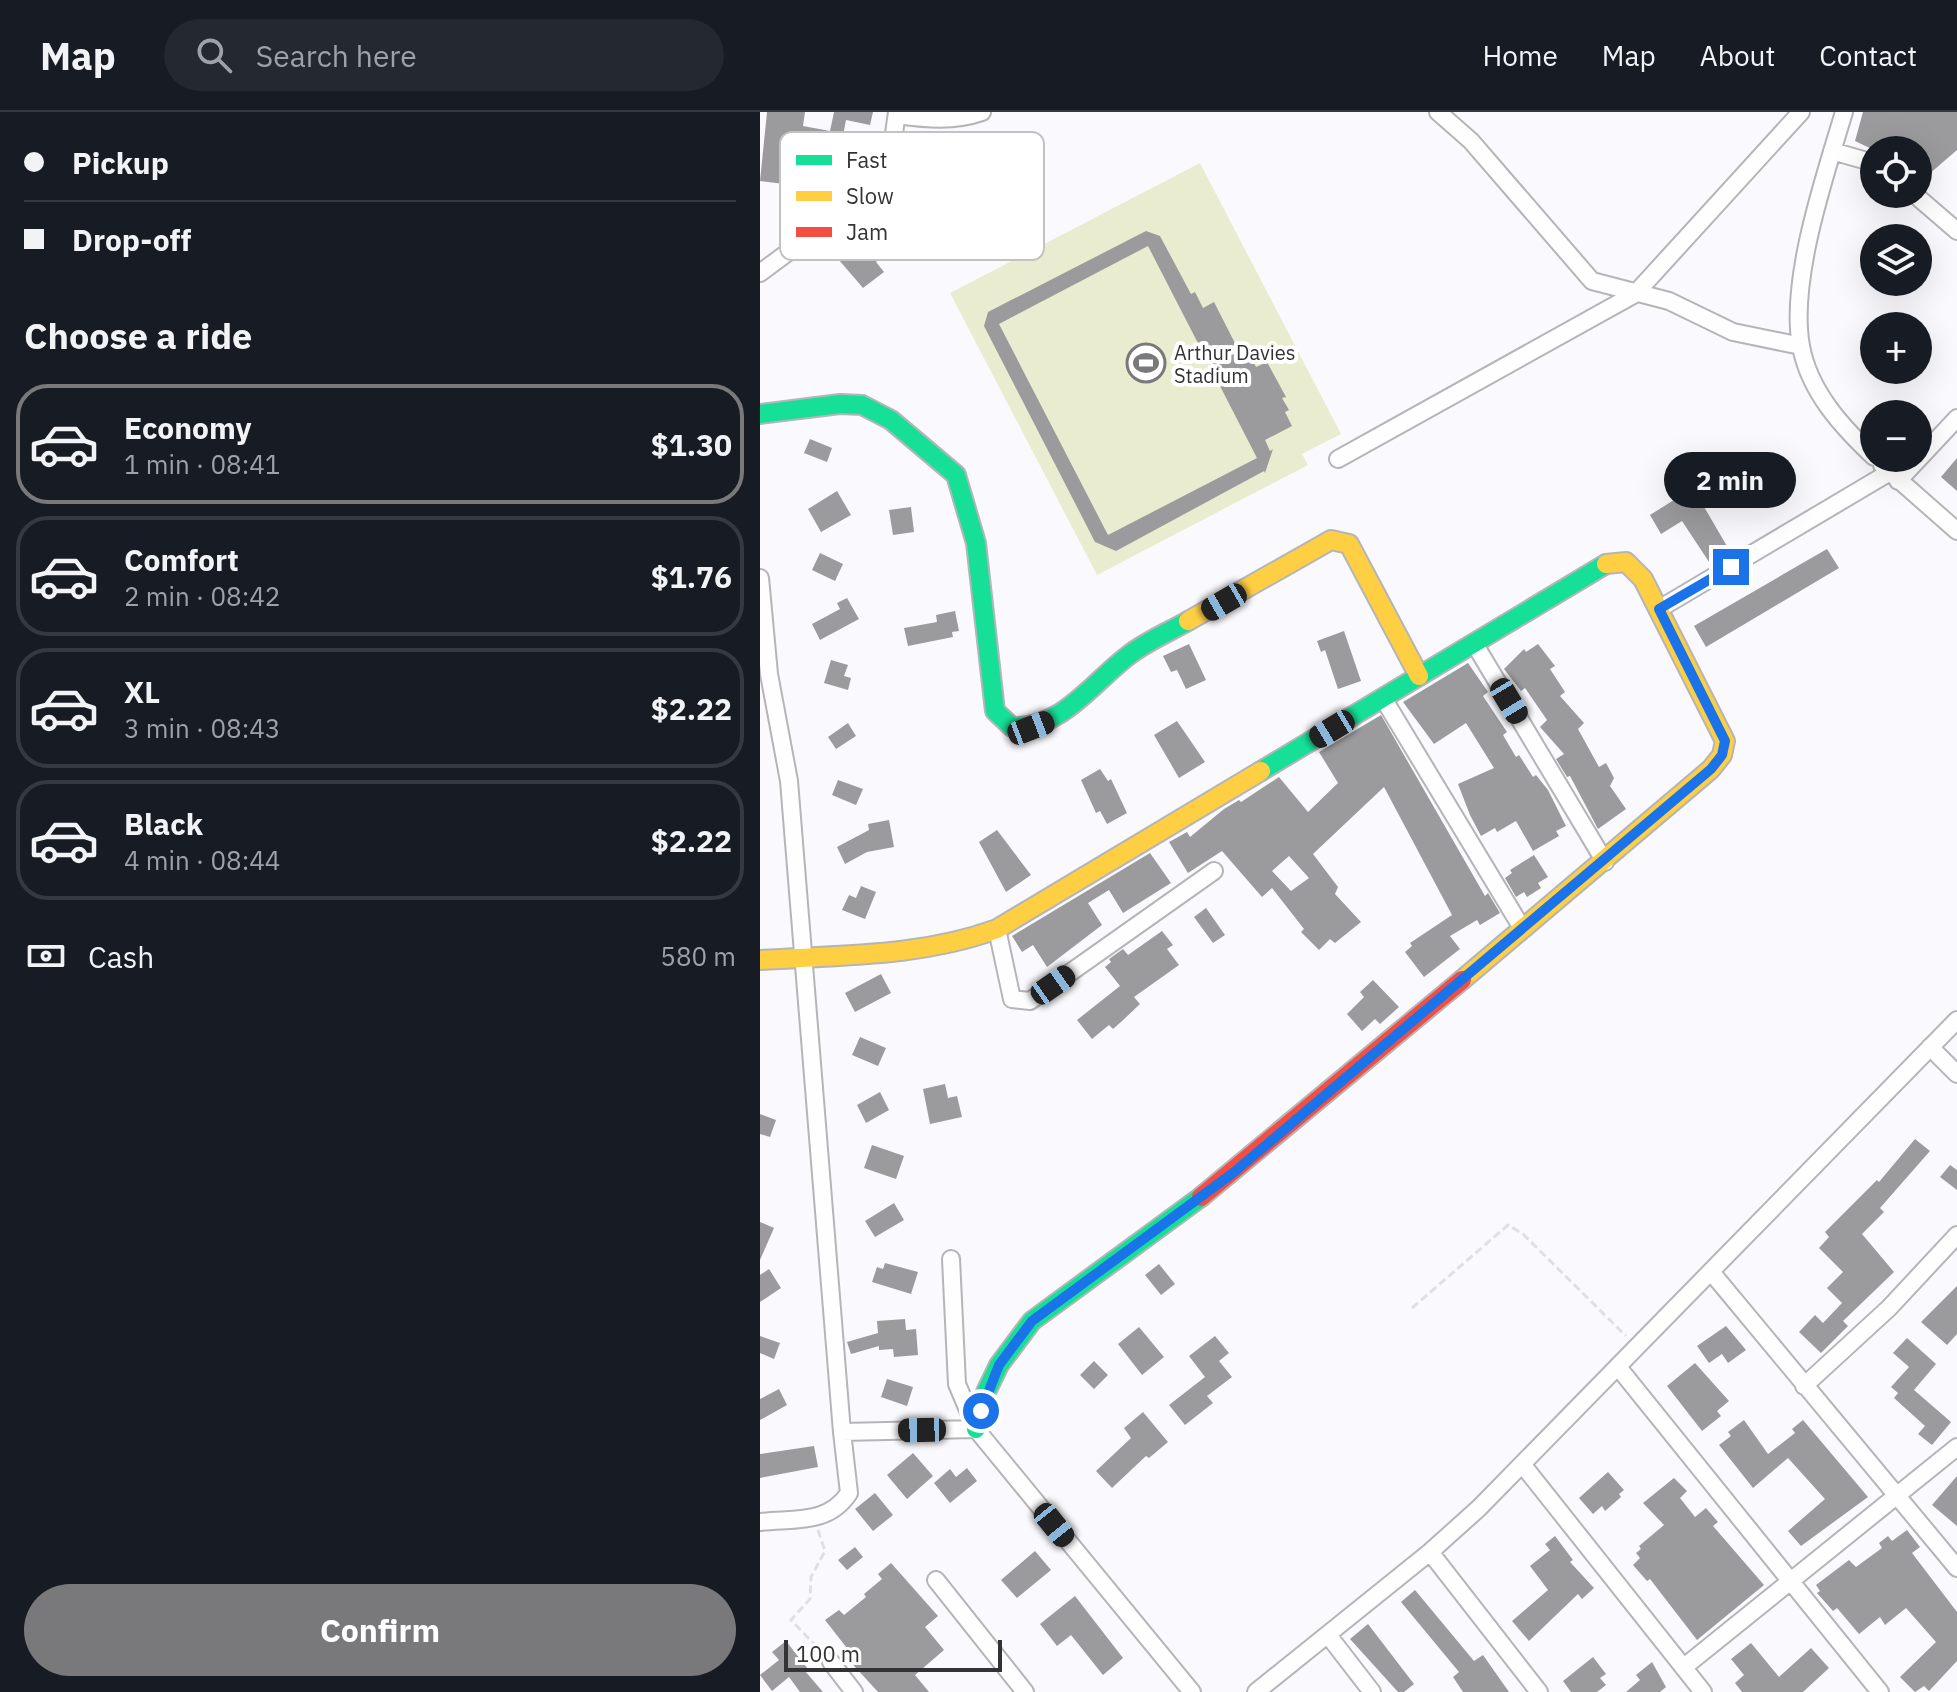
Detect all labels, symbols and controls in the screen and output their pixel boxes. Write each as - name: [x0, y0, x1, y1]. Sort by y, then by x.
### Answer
- search box: [164, 19, 724, 91]
- text: Map: [40, 31, 116, 80]
- icon: search: [192, 33, 236, 77]
- text: Search here: [256, 36, 417, 75]
- text: Home: [1482, 37, 1558, 74]
- text: Map: [1602, 37, 1656, 74]
- text: About: [1700, 37, 1775, 74]
- text: Contact: [1819, 37, 1917, 74]
- legend: [780, 132, 1044, 260]
- map controls: [1860, 136, 1932, 472]
- button: locate: [1860, 136, 1932, 208]
- text: Pickup: [72, 143, 169, 182]
- text: Fast: [846, 145, 887, 174]
- text: Slow: [846, 181, 894, 210]
- text: Jam: [846, 217, 888, 246]
- text: Drop-off: [72, 220, 191, 259]
- button: layers: [1860, 224, 1932, 296]
- text: Choose a ride: [24, 312, 252, 359]
- button: +: [1860, 312, 1932, 384]
- place label: Arthur Davies Stadium: [1174, 339, 1296, 389]
- sports icon: Arthur Davies Stadium: [1125, 342, 1167, 384]
- button: −: [1860, 400, 1932, 472]
- icon: car: [28, 408, 100, 480]
- text: Economy: [124, 408, 252, 447]
- text: $1.30: [651, 425, 732, 464]
- text: 1 min · 08:41: [124, 447, 280, 481]
- callout: 2 min: [1665, 451, 1797, 507]
- text: 2 min: [1696, 463, 1764, 497]
- icon: car: [28, 540, 100, 612]
- text: Comfort: [124, 540, 239, 579]
- route end: [1713, 549, 1749, 585]
- text: $1.76: [651, 557, 732, 596]
- text: 2 min · 08:42: [124, 579, 280, 613]
- car: [1197, 580, 1251, 624]
- icon: car: [28, 672, 100, 744]
- text: XL: [124, 672, 160, 711]
- car: [1486, 674, 1532, 728]
- text: $2.22: [651, 689, 732, 728]
- car: [1305, 706, 1359, 752]
- car: [1004, 708, 1058, 748]
- text: 3 min · 08:43: [124, 711, 280, 745]
- icon: car: [28, 804, 100, 876]
- text: Black: [124, 804, 203, 843]
- text: $2.22: [651, 821, 732, 860]
- text: 4 min · 08:44: [124, 843, 280, 877]
- icon: cash: [24, 934, 68, 978]
- text: Cash: [88, 937, 154, 976]
- text: 580 m: [660, 939, 736, 973]
- car: [1026, 961, 1080, 1009]
- route start: [963, 1393, 999, 1429]
- car: [898, 1418, 946, 1442]
- car: [1030, 1499, 1078, 1551]
- button: Confirm: [24, 1584, 736, 1676]
- scale bar: [784, 1636, 1002, 1672]
- text: 100 m: [796, 1639, 860, 1668]

